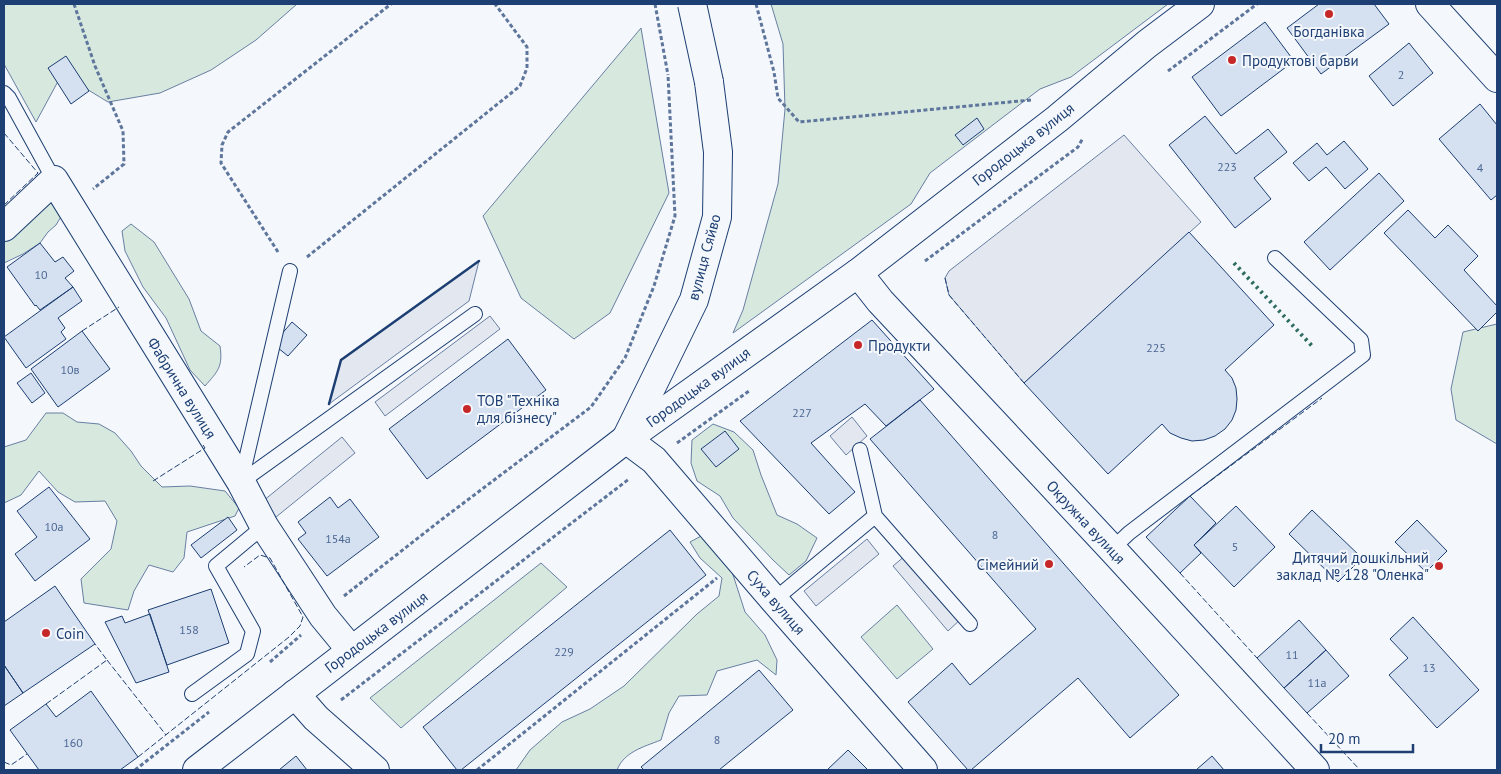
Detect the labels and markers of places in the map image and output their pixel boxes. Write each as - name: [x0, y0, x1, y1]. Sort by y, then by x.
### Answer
- marker: Богданівка: [1323, 8, 1335, 20]
- place label: Богданівка: [1293, 22, 1365, 41]
- place label: Продуктові барви: [1242, 51, 1359, 70]
- marker: Продуктові барви: [1226, 54, 1238, 66]
- place label: Продукти: [868, 336, 930, 355]
- marker: Продукти: [852, 339, 864, 351]
- place label: ТОВ "Техніка для бізнесу": [477, 391, 560, 427]
- marker: ТОВ "Техніка для бізнесу": [461, 403, 473, 415]
- place label: Дитячий дошкільний заклад № 128 "Оленка": [1276, 548, 1429, 584]
- place label: Сімейний: [976, 555, 1039, 574]
- marker: Сімейний: [1043, 558, 1055, 570]
- marker: Дитячий дошкільний заклад № 128 "Оленка": [1433, 560, 1445, 572]
- place label: Coin: [56, 624, 84, 643]
- marker: Coin: [40, 627, 52, 639]

